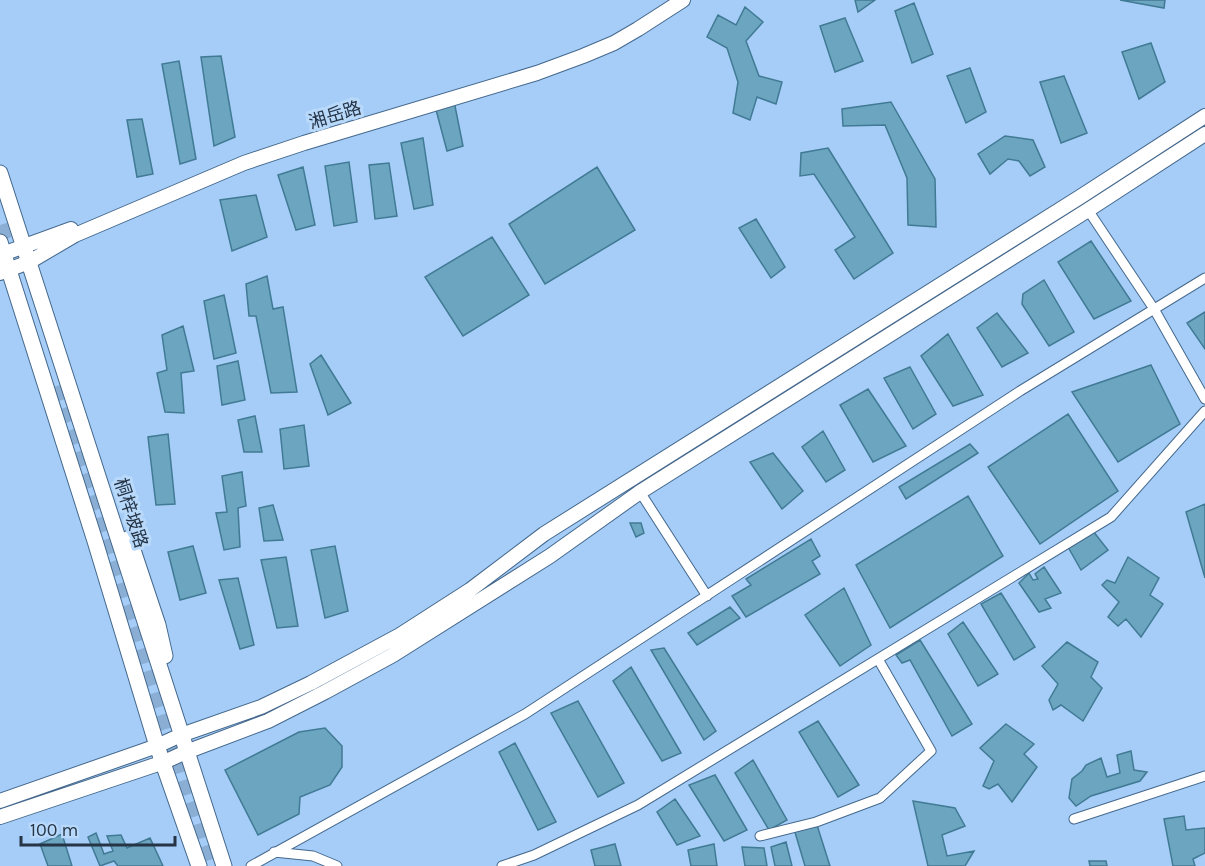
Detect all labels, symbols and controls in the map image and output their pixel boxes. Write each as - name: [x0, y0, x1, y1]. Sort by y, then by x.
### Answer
- street label: 湘岳路: [306, 97, 364, 133]
- street label: 桐梓坡路: [109, 475, 153, 551]
- scale bar: [21, 809, 176, 847]
- text: 100 m: [30, 819, 78, 841]

